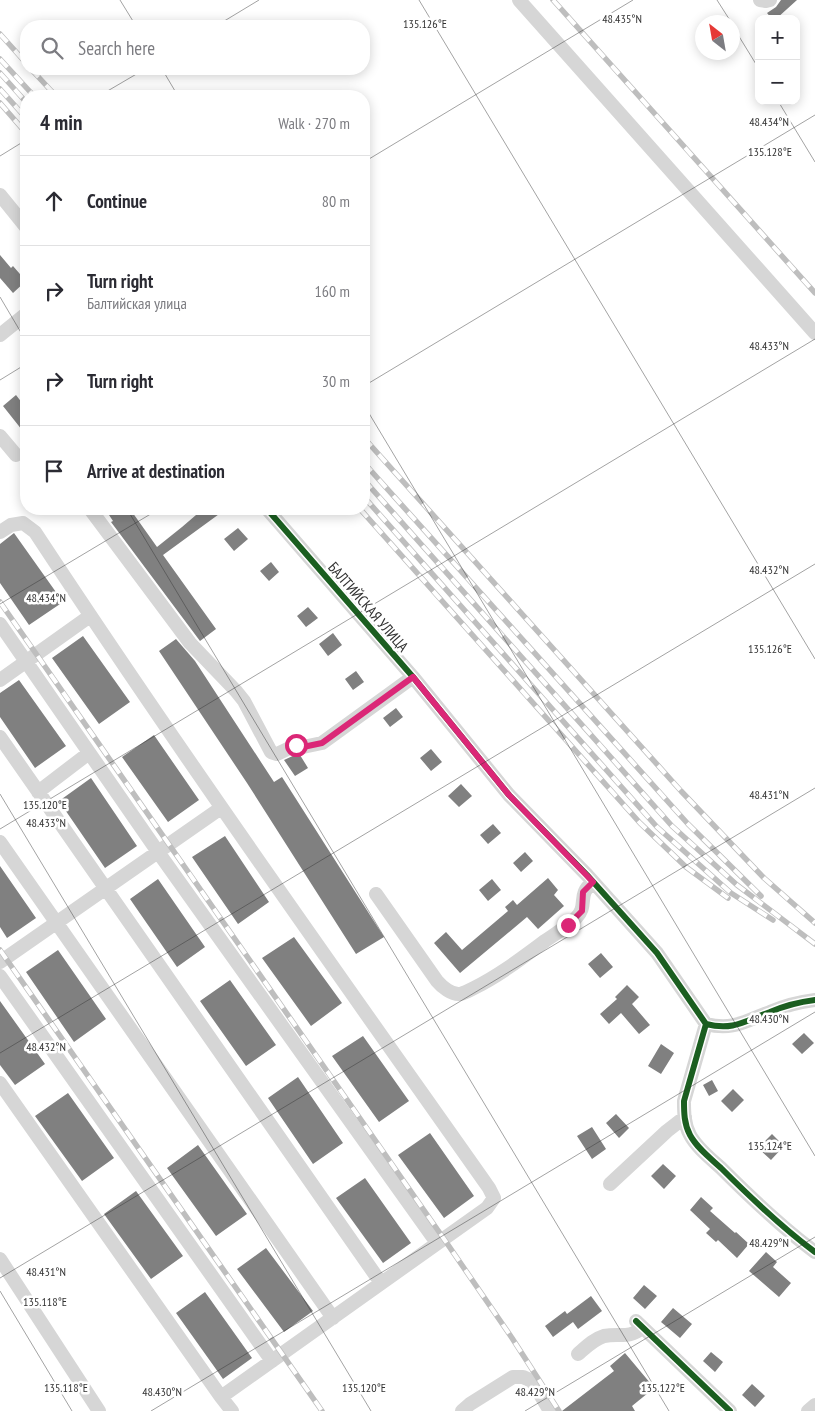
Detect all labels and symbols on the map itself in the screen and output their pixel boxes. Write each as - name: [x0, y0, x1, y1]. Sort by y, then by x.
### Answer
- text: 48.435°N: [602, 11, 642, 26]
- north arrow: [695, 15, 740, 60]
- text: 135.126°E: [403, 16, 447, 31]
- text: 48.434°N: [749, 114, 789, 129]
- text: 135.128°E: [748, 144, 792, 159]
- text: 48.433°N: [749, 338, 789, 353]
- street label: БАЛТИЙСКАЯ УЛИЦА: [324, 558, 413, 656]
- text: 48.432°N: [749, 562, 789, 577]
- text: 48.434°N: [26, 590, 66, 605]
- text: 135.126°E: [748, 641, 792, 656]
- route start: [285, 734, 308, 757]
- text: 48.431°N: [749, 787, 789, 802]
- text: 135.120°E: [23, 797, 67, 812]
- text: 48.433°N: [26, 815, 66, 830]
- route end: [557, 914, 580, 937]
- text: 48.430°N: [749, 1011, 789, 1026]
- text: 48.432°N: [26, 1039, 66, 1054]
- text: 135.124°E: [748, 1138, 792, 1153]
- text: 48.429°N: [749, 1235, 789, 1250]
- text: 48.431°N: [26, 1264, 66, 1279]
- text: 135.118°E: [23, 1294, 67, 1309]
- text: 135.118°E: [44, 1380, 88, 1395]
- text: 135.120°E: [342, 1380, 386, 1395]
- text: 135.122°E: [641, 1380, 685, 1395]
- text: 48.430°N: [142, 1384, 182, 1399]
- text: 48.429°N: [515, 1384, 555, 1399]

